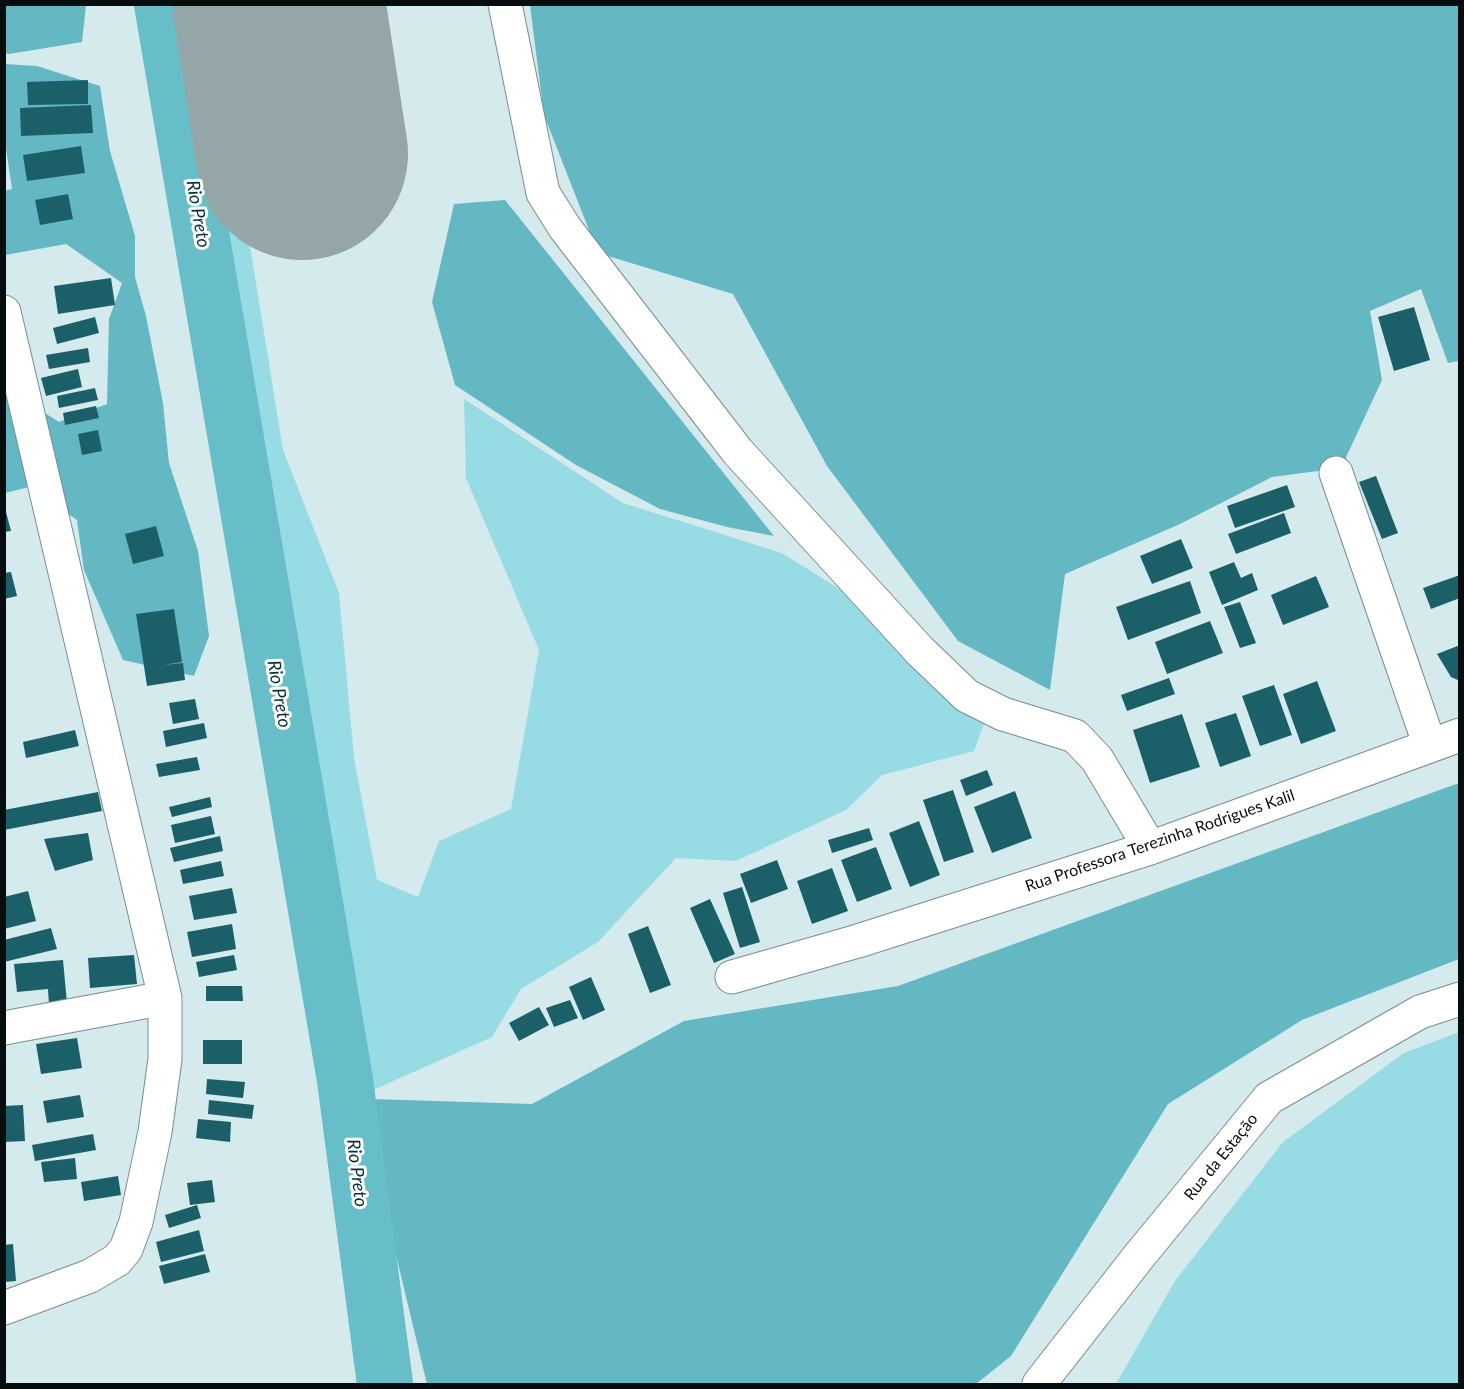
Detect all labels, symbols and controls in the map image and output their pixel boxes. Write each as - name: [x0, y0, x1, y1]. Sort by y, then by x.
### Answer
- water label: Rio Preto: [181, 179, 215, 249]
- water label: Rio Preto: [262, 659, 296, 729]
- street label: Rua Professora Terezinha Rodrigues Kalil: [1023, 786, 1297, 896]
- street label: Rua da Estação: [1180, 1110, 1262, 1204]
- water label: Rio Preto: [342, 1138, 372, 1208]

